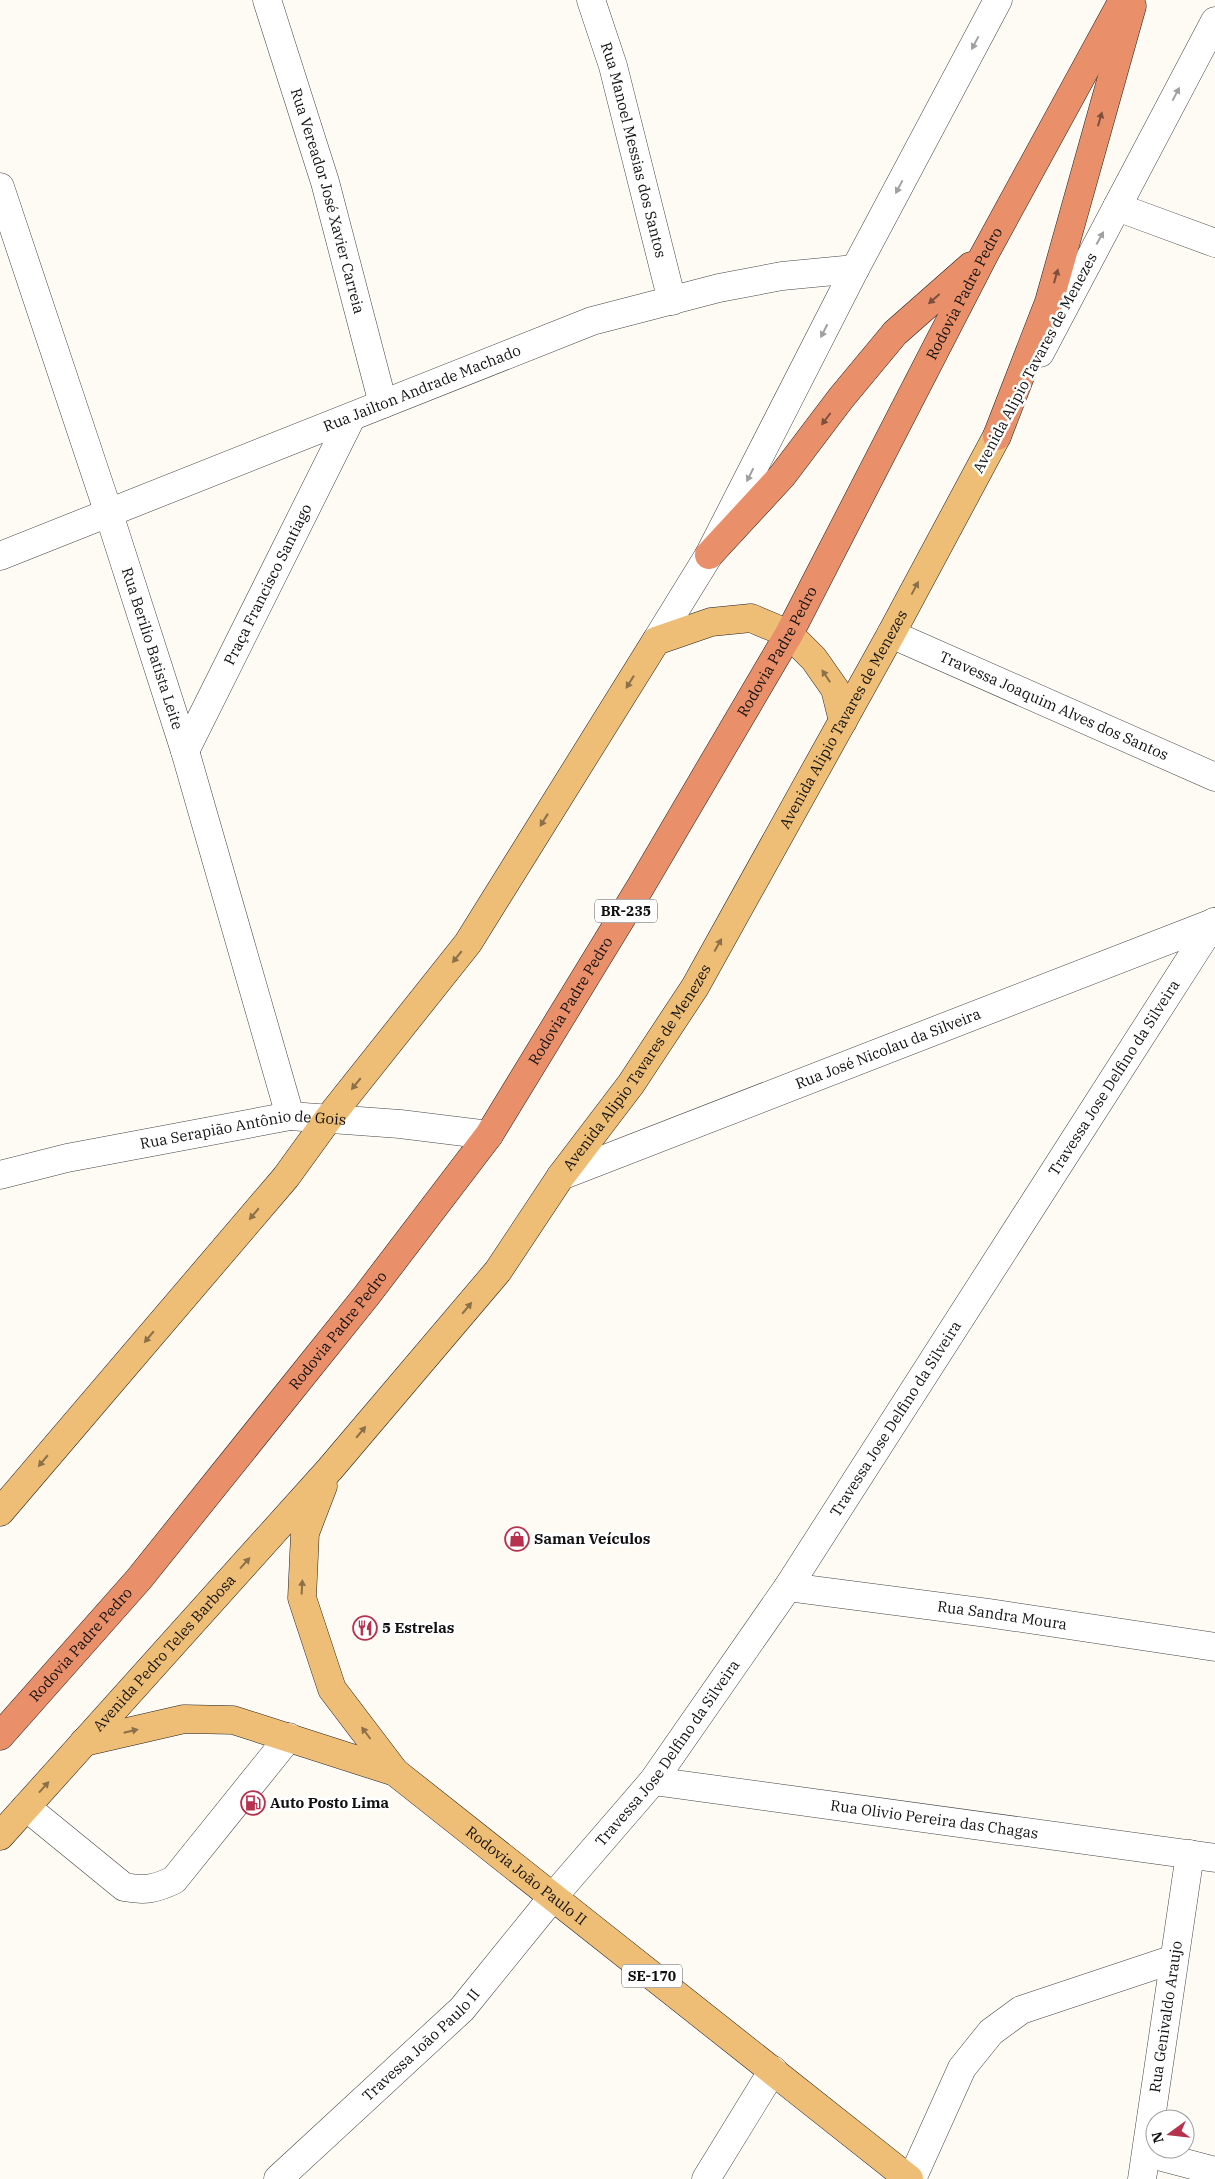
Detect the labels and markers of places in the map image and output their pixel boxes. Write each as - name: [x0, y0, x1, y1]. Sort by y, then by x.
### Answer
- shop icon: Saman Veículos: [504, 1526, 530, 1552]
- place label: Saman Veículos: [534, 1529, 650, 1548]
- restaurant icon: 5 Estrelas: [352, 1615, 378, 1641]
- place label: 5 Estrelas: [382, 1618, 454, 1637]
- fuel station icon: Auto Posto Lima: [240, 1790, 266, 1816]
- place label: Auto Posto Lima: [270, 1793, 389, 1812]

